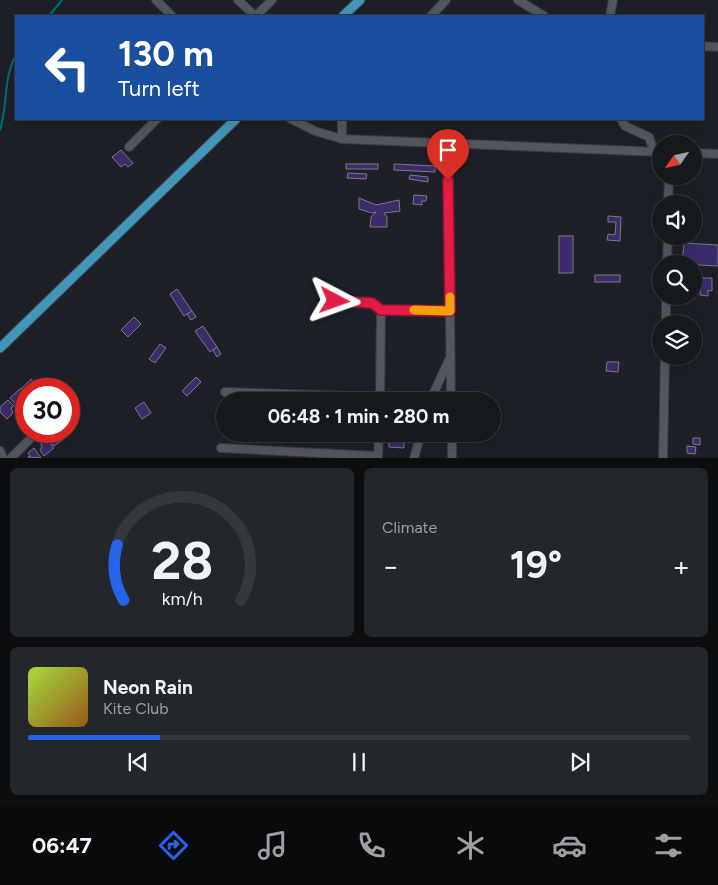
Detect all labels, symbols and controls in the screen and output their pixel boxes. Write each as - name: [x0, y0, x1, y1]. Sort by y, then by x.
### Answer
- text: 130 m: [118, 33, 214, 75]
- icon: left: [35, 35, 100, 100]
- text: Turn left: [118, 75, 200, 102]
- pin: [427, 129, 469, 180]
- north arrow: [652, 135, 702, 185]
- map controls: [652, 135, 702, 365]
- icon: arrive: [434, 136, 462, 164]
- button: sound: [652, 195, 702, 245]
- button: search: [652, 255, 702, 305]
- position arrow: [308, 274, 360, 326]
- button: layers: [652, 315, 702, 365]
- speed limit sign: 30: [15, 378, 80, 443]
- text: 06:48 · 1 min · 280 m: [268, 405, 449, 428]
- text: Climate: [382, 518, 437, 537]
- text: 28: [151, 530, 213, 592]
- text: 19°: [510, 542, 562, 588]
- text: −: [382, 549, 399, 583]
- text: +: [673, 549, 690, 583]
- text: km/h: [162, 588, 202, 609]
- text: Neon Rain: [103, 676, 193, 699]
- text: Kite Club: [103, 699, 169, 718]
- icon: previous: [124, 748, 152, 776]
- icon: pause: [345, 748, 373, 776]
- icon: next: [566, 748, 594, 776]
- icon: directions: [156, 828, 191, 863]
- icon: music: [255, 828, 290, 863]
- icon: phone: [354, 828, 389, 863]
- icon: climate: [453, 828, 488, 863]
- icon: car: [552, 828, 587, 863]
- icon: filters: [651, 828, 686, 863]
- text: 06:47: [32, 832, 92, 859]

